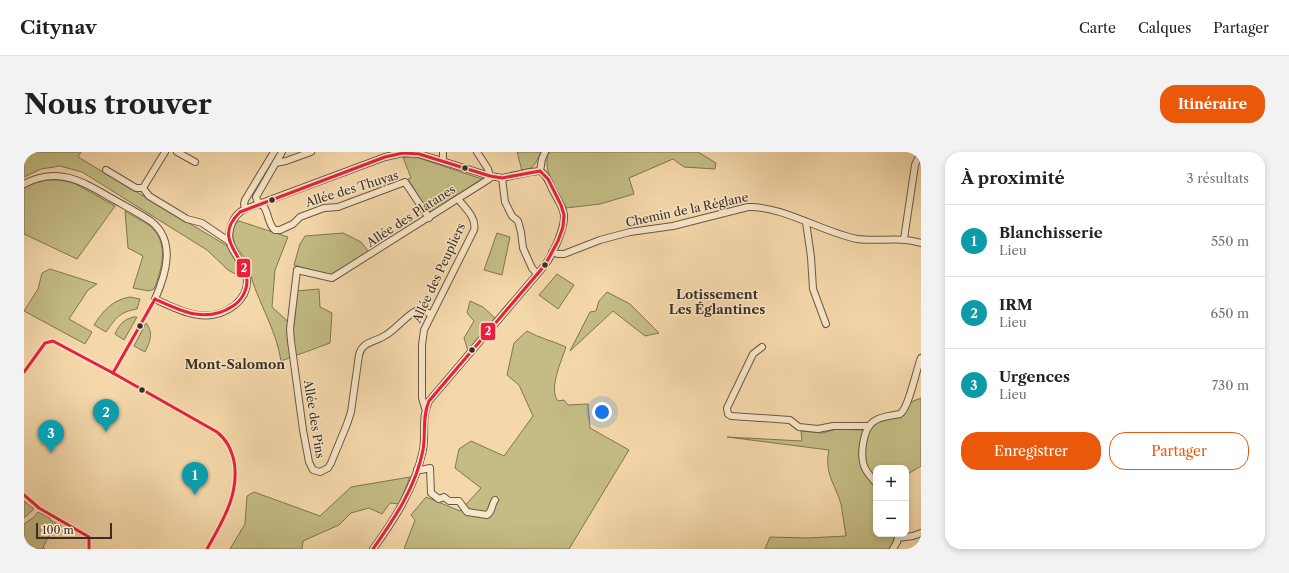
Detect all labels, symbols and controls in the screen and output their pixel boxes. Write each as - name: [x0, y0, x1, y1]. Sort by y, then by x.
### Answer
- text: Citynav: [20, 16, 97, 39]
- text: Carte: [1079, 19, 1116, 37]
- text: Calques: [1138, 19, 1191, 37]
- text: Partager: [1213, 19, 1269, 37]
- button: Itinéraire: [1160, 85, 1265, 123]
- text: Nous trouver: [24, 87, 212, 121]
- unlabelled marker: [460, 163, 470, 173]
- street label: Allée des Thuyas: [303, 167, 400, 210]
- text: À proximité: [961, 168, 1065, 188]
- text: 3 résultats: [1187, 170, 1249, 186]
- street label: Allée des Platanes: [363, 181, 458, 250]
- street label: Chemin de la Réglane: [624, 189, 750, 230]
- unlabelled marker: [267, 195, 277, 205]
- street label: Allée des Peupliers: [408, 220, 468, 326]
- text: Blanchisserie: [999, 223, 1103, 242]
- text: 1: [971, 233, 977, 249]
- text: 550 m: [1211, 233, 1249, 249]
- text: Lieu: [999, 242, 1027, 258]
- line badge: 2: [236, 258, 251, 278]
- unlabelled marker: [540, 260, 550, 270]
- text: 2: [241, 261, 248, 275]
- district label: Lotissement Les Églantines: [669, 286, 765, 317]
- text: IRM: [999, 295, 1033, 314]
- text: 2: [970, 305, 978, 321]
- text: 650 m: [1211, 305, 1249, 321]
- text: Lieu: [999, 314, 1027, 330]
- unlabelled marker: [135, 321, 145, 331]
- line badge: 2: [480, 322, 496, 341]
- text: 2: [485, 324, 492, 338]
- unlabelled marker: [467, 345, 477, 355]
- district label: Mont-Salomon: [185, 356, 285, 372]
- text: Urgences: [999, 367, 1070, 386]
- text: 3: [970, 377, 978, 393]
- text: 730 m: [1212, 377, 1249, 393]
- street label: Allée des Pins: [301, 378, 328, 459]
- unlabelled marker: [137, 385, 147, 395]
- text: Lieu: [999, 386, 1027, 402]
- pin: 2: [93, 399, 119, 432]
- your location: [592, 402, 612, 422]
- pin: 3: [38, 420, 64, 453]
- button: Enregistrer: [961, 432, 1101, 470]
- button: Partager: [1109, 432, 1249, 470]
- pin: 1: [182, 462, 208, 495]
- map controls: [873, 465, 909, 537]
- button: +: [873, 465, 909, 501]
- button: −: [873, 501, 909, 537]
- scale bar: [36, 521, 112, 540]
- text: 100 m: [42, 523, 74, 537]

